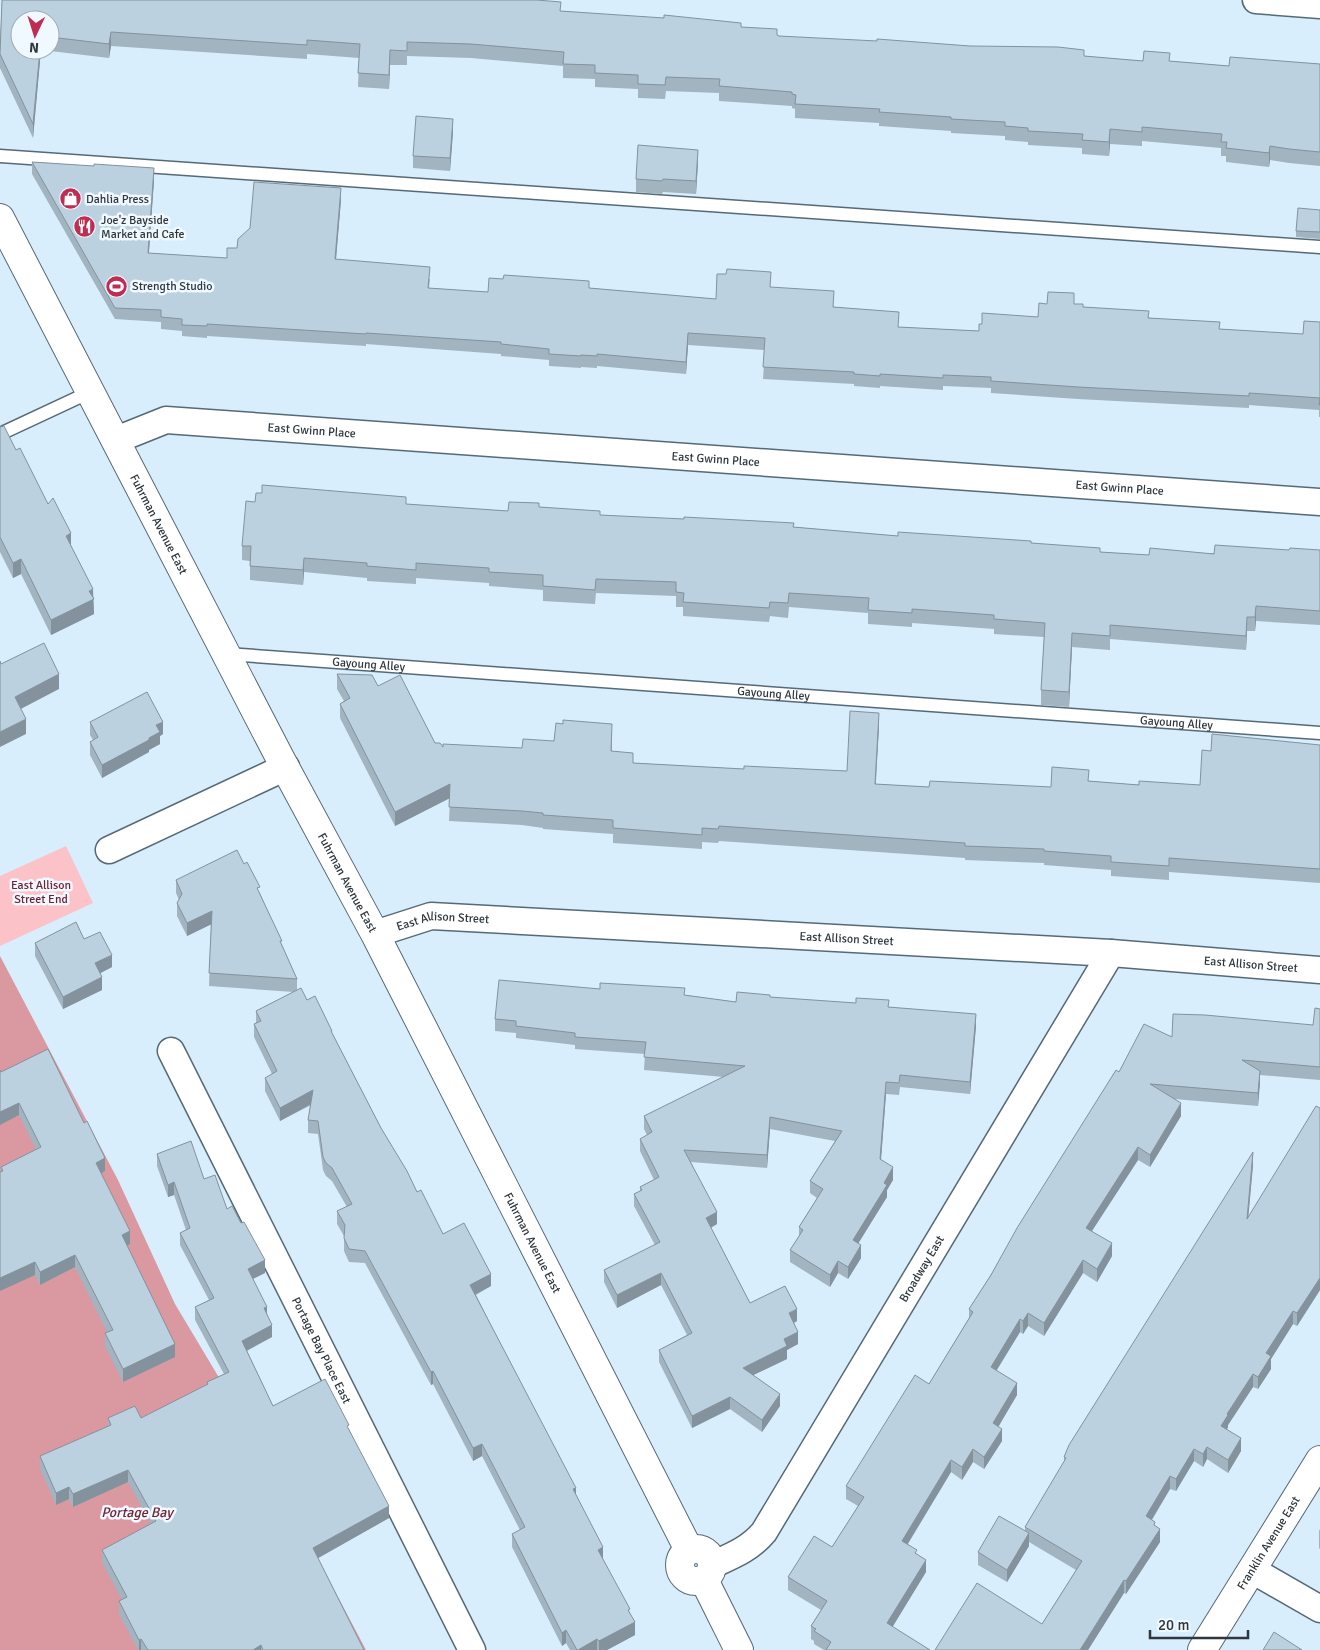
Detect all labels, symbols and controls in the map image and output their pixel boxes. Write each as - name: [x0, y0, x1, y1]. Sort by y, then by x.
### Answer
- north arrow: [10, 10, 60, 60]
- text: N: [29, 39, 40, 56]
- shop icon: Dahlia Press: [58, 187, 82, 211]
- place label: Dahlia Press: [86, 192, 149, 207]
- place label: Joe'z Bayside Market and Cafe: [101, 213, 185, 242]
- restaurant icon: Joe'z Bayside Market and Cafe: [73, 215, 97, 239]
- sports icon: Strength Studio: [104, 274, 128, 298]
- place label: Strength Studio: [132, 279, 213, 294]
- street label: East Gwinn Place: [267, 420, 356, 441]
- street label: East Gwinn Place: [671, 449, 760, 470]
- street label: Fuhrman Avenue East: [126, 472, 191, 577]
- street label: East Gwinn Place: [1075, 478, 1164, 499]
- street label: Gayoung Alley: [332, 655, 406, 675]
- street label: Gayoung Alley: [737, 684, 811, 704]
- street label: Gayoung Alley: [1140, 713, 1214, 733]
- street label: Fuhrman Avenue East: [314, 831, 380, 935]
- park label: East Allison Street End: [11, 878, 71, 907]
- street label: East Allison Street: [395, 909, 490, 935]
- street label: East Allison Street: [799, 929, 894, 949]
- street label: East Allison Street: [1203, 954, 1298, 976]
- street label: Fuhrman Avenue East: [500, 1190, 564, 1296]
- street label: Broadway East: [896, 1233, 948, 1305]
- street label: Portage Bay Place East: [288, 1295, 354, 1406]
- street label: Franklin Avenue East: [1234, 1494, 1304, 1593]
- water label: Portage Bay: [101, 1504, 175, 1521]
- scale bar: [1150, 1608, 1248, 1640]
- text: 20 m: [1158, 1616, 1189, 1634]

